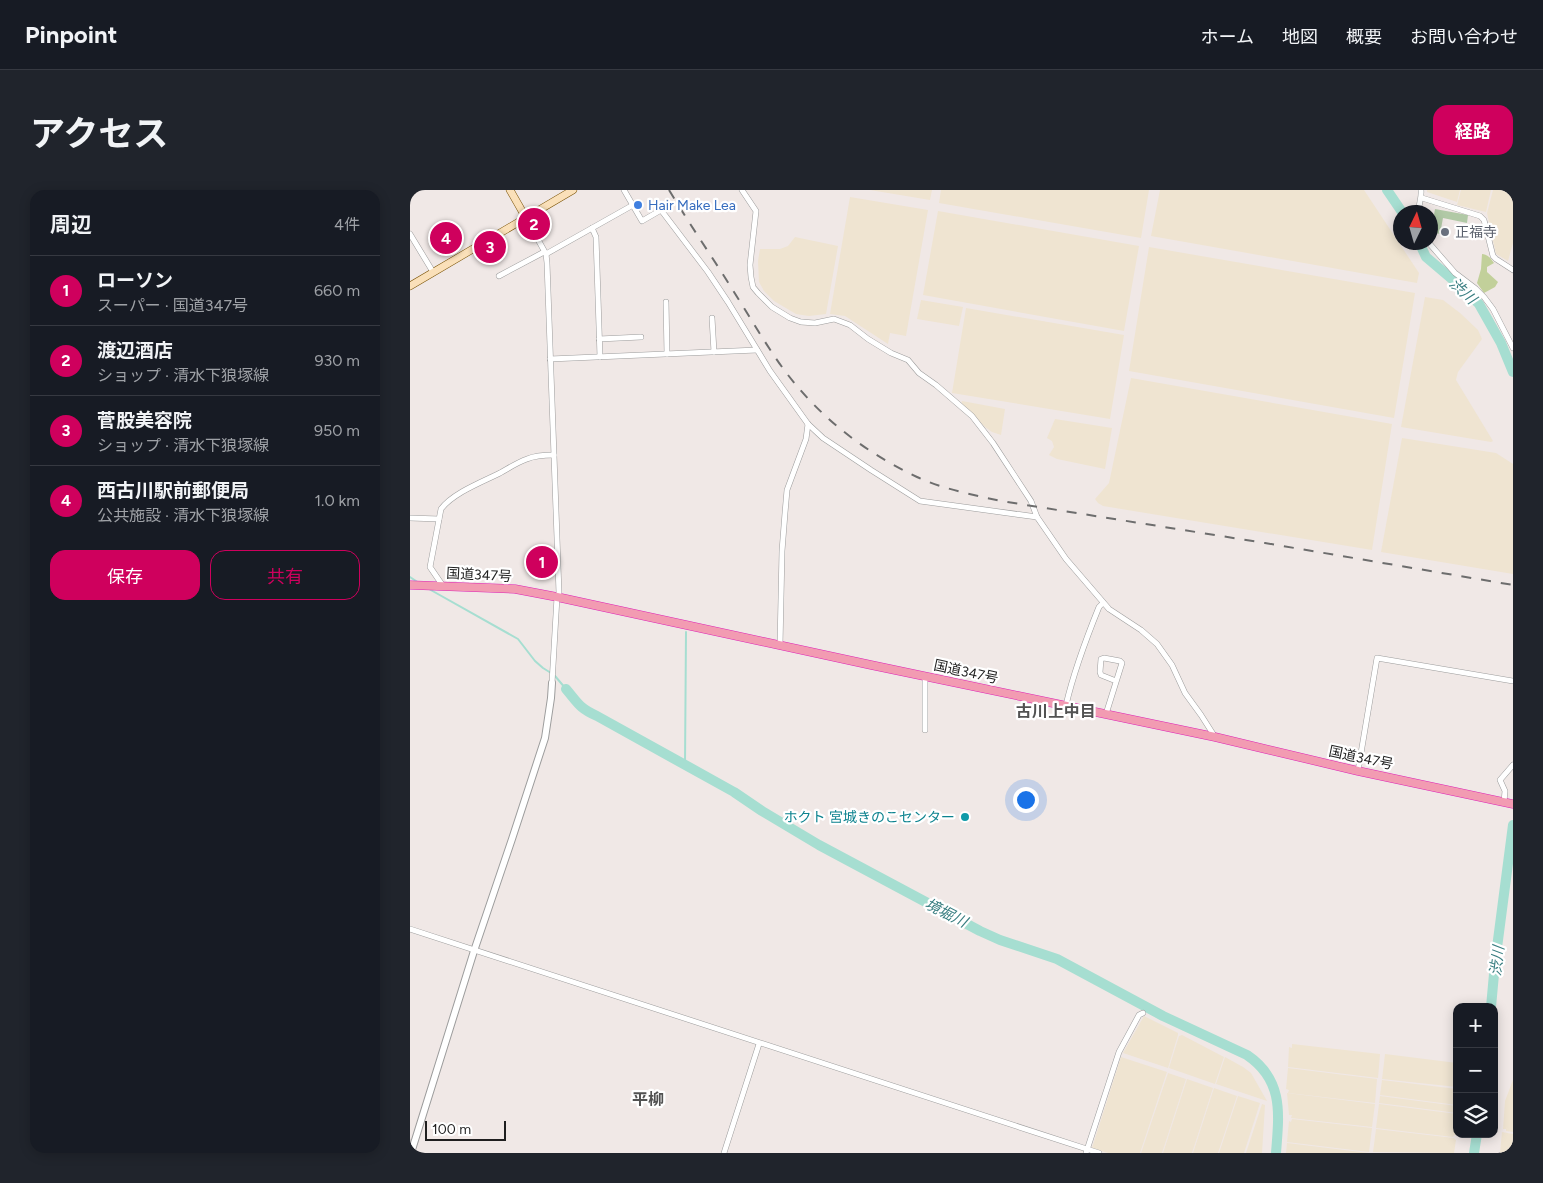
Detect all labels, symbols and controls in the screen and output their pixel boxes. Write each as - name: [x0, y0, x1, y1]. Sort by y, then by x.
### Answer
- text: Pinpoint: [25, 20, 117, 49]
- text: ホーム: [1201, 26, 1254, 48]
- text: 地図: [1282, 26, 1318, 48]
- text: 概要: [1346, 26, 1382, 48]
- text: お問い合わせ: [1410, 26, 1518, 48]
- button: 経路: [1433, 105, 1513, 155]
- text: アクセス: [30, 113, 168, 155]
- place label: Hair Make Lea: [648, 197, 736, 214]
- marker: Hair Make Lea: [632, 199, 644, 211]
- pin: 2: [518, 205, 550, 243]
- north arrow: [1393, 205, 1438, 250]
- text: 周辺: [50, 212, 92, 237]
- text: 4件: [334, 215, 360, 234]
- pin: 4: [430, 219, 462, 257]
- place label: 正福寺: [1455, 224, 1497, 241]
- marker: 正福寺: [1439, 226, 1451, 238]
- pin: 3: [474, 228, 506, 266]
- text: ローソン: [97, 269, 173, 292]
- water label: 渋川: [1446, 274, 1482, 309]
- text: 1: [63, 281, 69, 300]
- text: 660 m: [314, 281, 360, 300]
- text: スーパー · 国道347号: [97, 296, 248, 315]
- text: 渡辺酒店: [97, 339, 173, 362]
- text: 2: [61, 351, 71, 370]
- text: 930 m: [314, 351, 360, 370]
- text: ショップ · 清水下狼塚線: [97, 366, 269, 385]
- text: 菅股美容院: [97, 409, 192, 432]
- text: 3: [62, 421, 70, 440]
- text: 950 m: [314, 421, 360, 440]
- text: ショップ · 清水下狼塚線: [97, 436, 269, 455]
- text: 西古川駅前郵便局: [97, 479, 249, 502]
- text: 4: [61, 491, 71, 510]
- text: 1.0 km: [314, 491, 360, 510]
- text: 公共施設 · 清水下狼塚線: [97, 506, 269, 525]
- pin: 1: [526, 543, 558, 581]
- button: 保存: [50, 550, 200, 600]
- button: 共有: [210, 550, 360, 600]
- street label: 国道347号: [446, 565, 512, 585]
- street label: 国道347号: [932, 657, 1000, 687]
- district label: 古川上中目: [1016, 702, 1096, 721]
- street label: 国道347号: [1327, 743, 1395, 773]
- your location: [1013, 787, 1039, 813]
- place label: ホクト 宮城きのこセンター: [784, 809, 955, 826]
- marker: ホクト 宮城きのこセンター: [959, 811, 971, 823]
- water label: 境堀川: [922, 895, 972, 932]
- water label: 渋川: [1486, 943, 1508, 977]
- map controls: [1453, 1003, 1498, 1138]
- button: +: [1453, 1003, 1498, 1048]
- button: −: [1453, 1048, 1498, 1093]
- district label: 平柳: [632, 1090, 664, 1109]
- button: layers: [1453, 1093, 1498, 1138]
- scale bar: [425, 1118, 506, 1141]
- text: 100 m: [432, 1121, 471, 1138]

